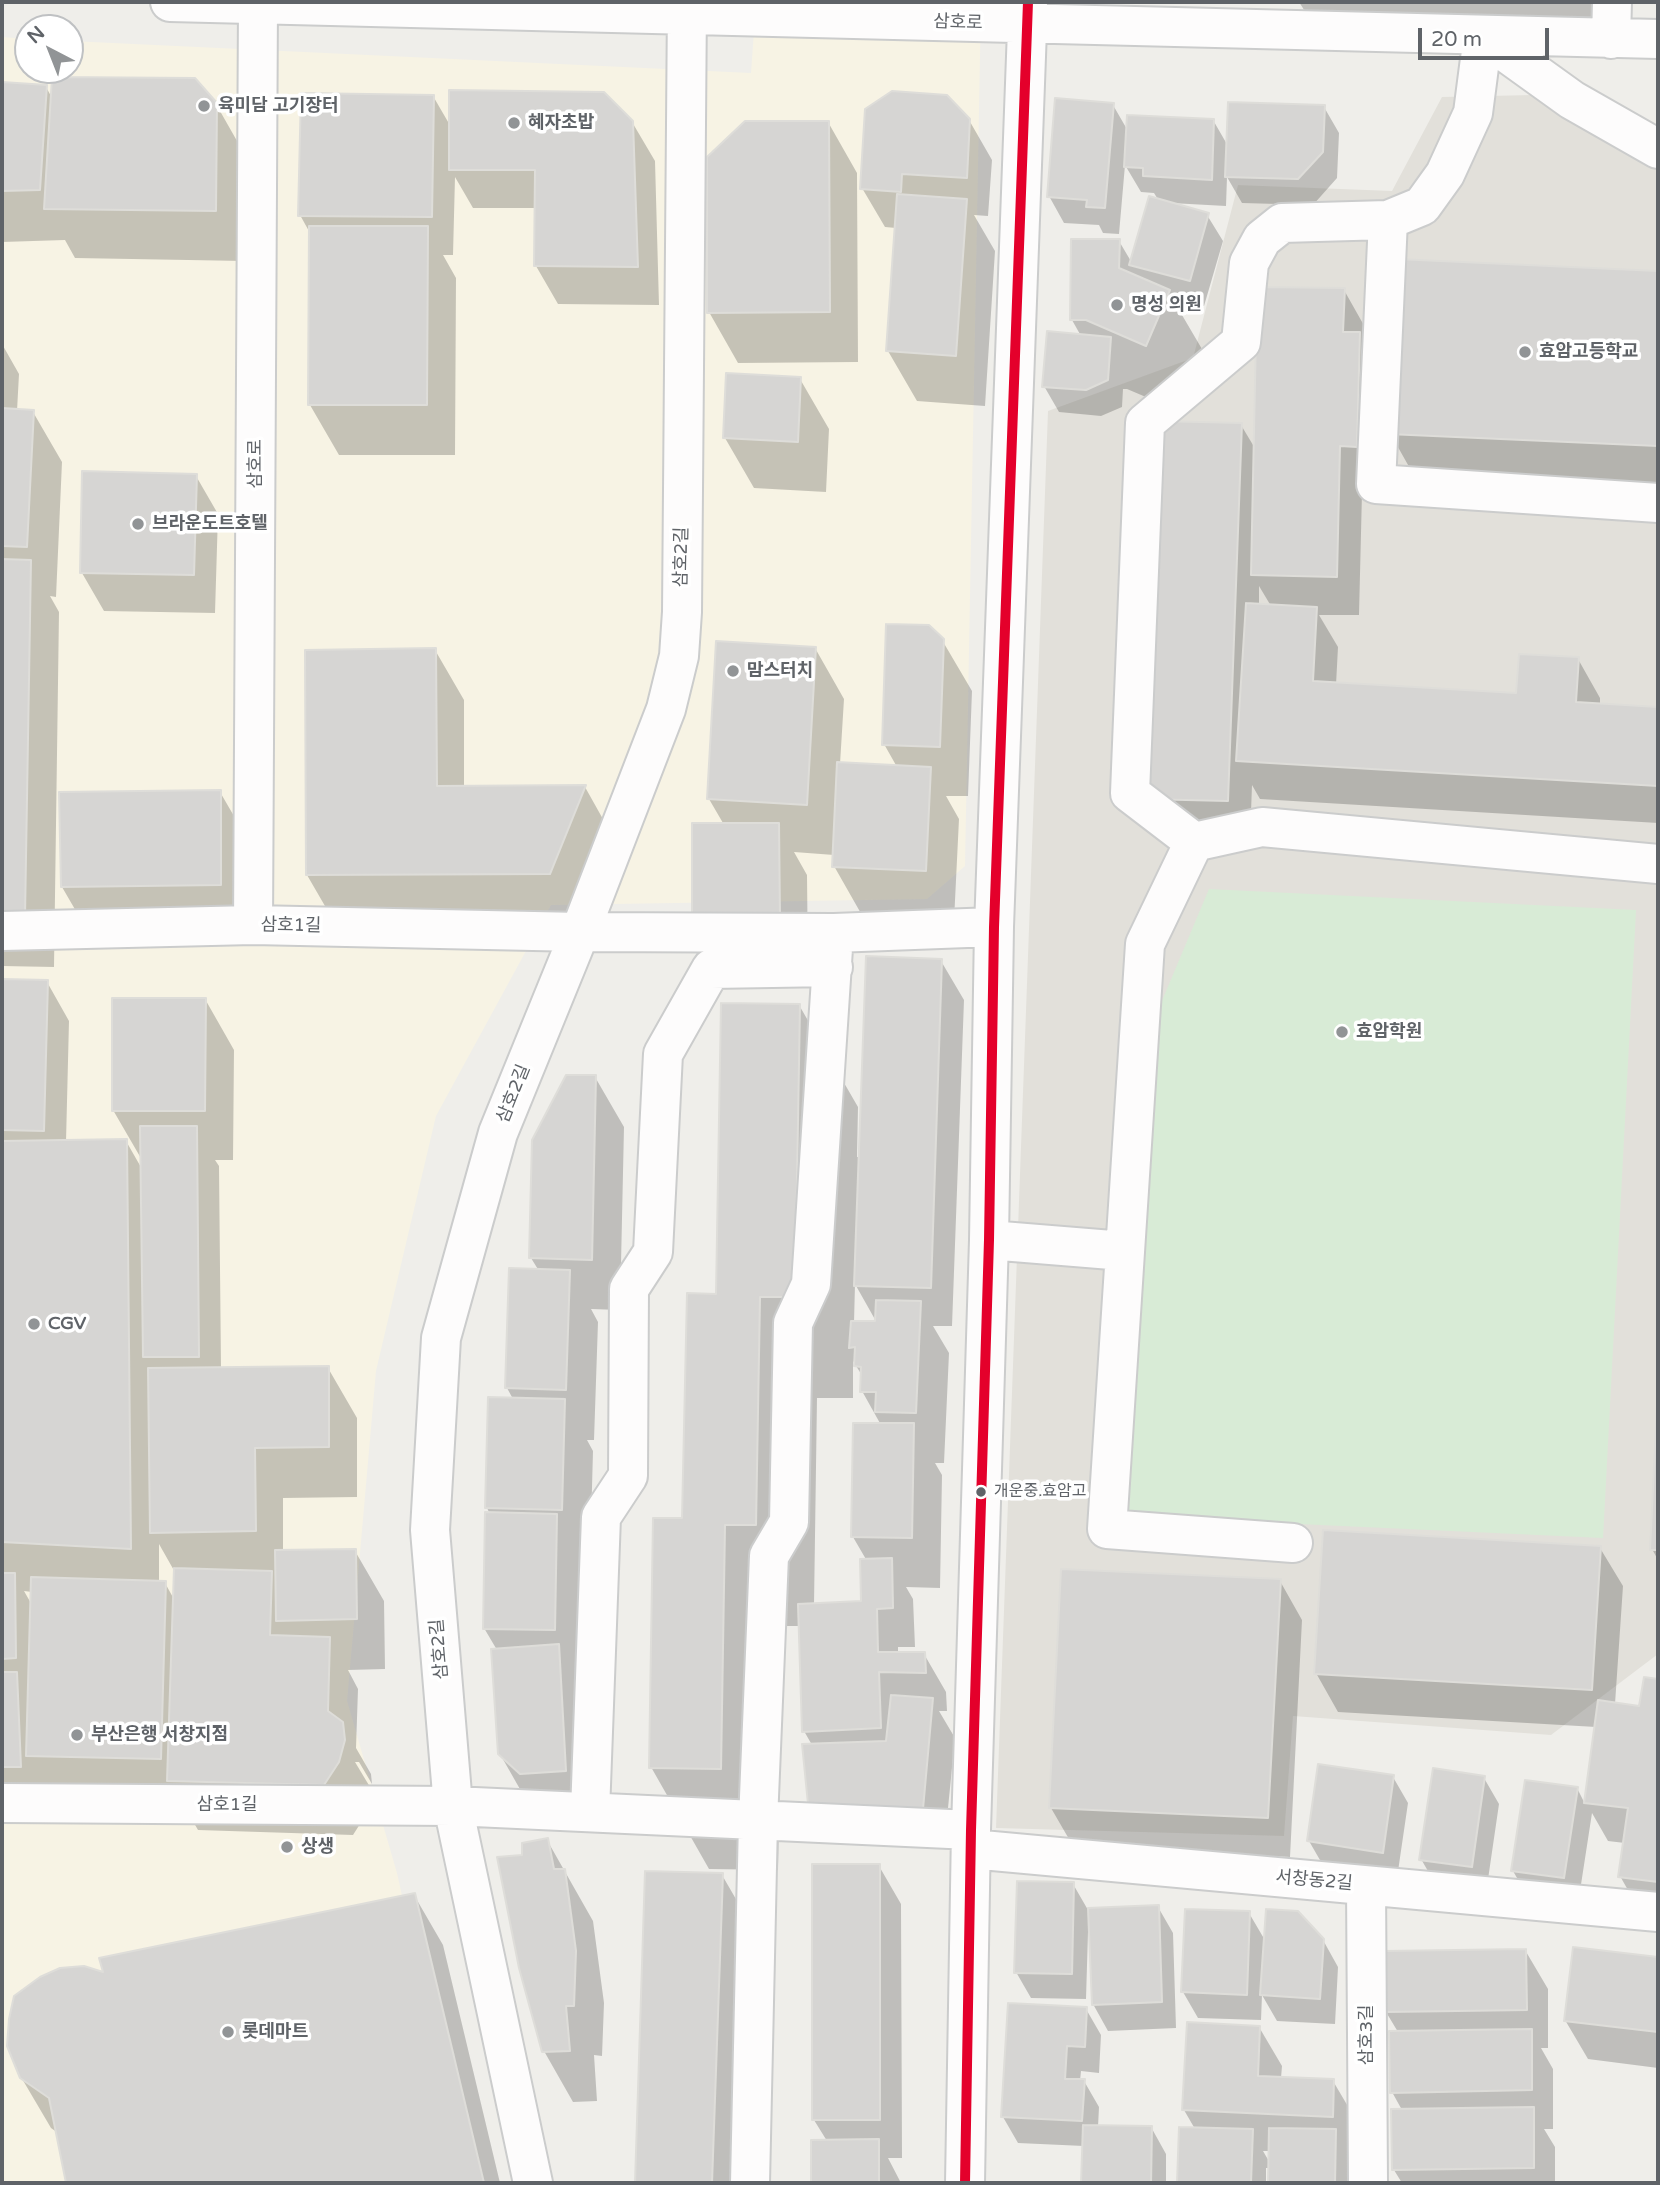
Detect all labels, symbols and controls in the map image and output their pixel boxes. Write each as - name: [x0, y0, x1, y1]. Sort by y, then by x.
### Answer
- street label: 삼호로: [933, 11, 983, 35]
- north arrow: [14, 14, 84, 84]
- scale bar: [1422, 14, 1553, 58]
- text: N: [23, 22, 49, 48]
- text: 20 m: [1431, 27, 1482, 52]
- place label: 육미담 고기장터: [218, 95, 339, 117]
- marker: 육미담 고기장터: [196, 98, 212, 114]
- place label: 혜자초밥: [528, 112, 594, 134]
- marker: 혜자초밥: [506, 115, 522, 131]
- place label: 명성 의원: [1131, 294, 1202, 316]
- marker: 명성 의원: [1109, 297, 1125, 313]
- place label: 효암고등학교: [1539, 341, 1638, 363]
- marker: 효암고등학교: [1517, 344, 1533, 360]
- street label: 삼호로: [245, 439, 267, 489]
- place label: 브라운도트호텔: [152, 513, 268, 535]
- marker: 브라운도트호텔: [130, 516, 146, 532]
- street label: 삼호2길: [671, 526, 693, 588]
- place label: 맘스터치: [747, 660, 813, 682]
- marker: 맘스터치: [725, 663, 741, 679]
- street label: 삼호1길: [260, 915, 322, 937]
- place label: 효암학원: [1356, 1021, 1422, 1043]
- marker: 효암학원: [1334, 1024, 1350, 1040]
- street label: 삼호2길: [493, 1062, 535, 1126]
- place label: CGV: [48, 1313, 86, 1335]
- marker: CGV: [26, 1316, 42, 1332]
- place label: 개운중.효암고: [994, 1482, 1086, 1502]
- marker: 개운중.효암고: [974, 1485, 988, 1499]
- street label: 삼호2길: [427, 1618, 453, 1680]
- place label: 부산은행 서창지점: [91, 1724, 228, 1746]
- marker: 부산은행 서창지점: [69, 1727, 85, 1743]
- street label: 삼호1길: [197, 1794, 257, 1816]
- place label: 상생: [301, 1836, 334, 1858]
- marker: 상생: [279, 1839, 295, 1855]
- street label: 서창동2길: [1274, 1867, 1354, 1895]
- street label: 삼호3길: [1356, 2005, 1378, 2065]
- place label: 롯데마트: [242, 2021, 308, 2043]
- marker: 롯데마트: [220, 2024, 236, 2040]

